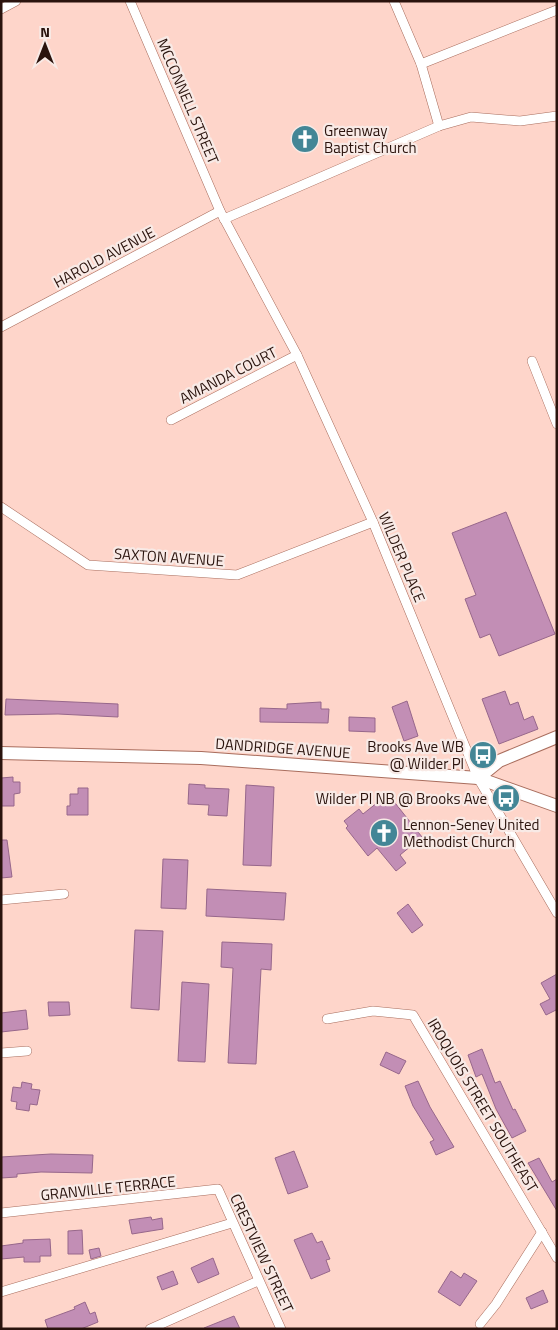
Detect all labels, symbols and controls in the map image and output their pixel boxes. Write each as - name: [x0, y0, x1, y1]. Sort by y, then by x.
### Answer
- north arrow: [20, 20, 70, 70]
- text: N: [40, 21, 50, 42]
- street label: MCCONNELL STREET: [151, 35, 225, 168]
- place label: Greenway Baptist Church: [324, 119, 417, 159]
- church icon: Greenway Baptist Church: [290, 124, 320, 154]
- street label: HAROLD AVENUE: [49, 221, 159, 293]
- street label: AMANDA COURT: [175, 340, 281, 410]
- street label: WILDER PLACE: [373, 508, 431, 606]
- street label: SAXTON AVENUE: [113, 542, 225, 572]
- street label: DANDRIDGE AVENUE: [215, 732, 351, 764]
- place label: Brooks Ave WB @ Wilder Pl: [367, 735, 464, 775]
- bus stop icon: Brooks Ave WB @ Wilder Pl: [468, 740, 498, 770]
- bus stop icon: Wilder Pl NB @ Brooks Ave: [491, 783, 521, 813]
- place label: Wilder Pl NB @ Brooks Ave: [316, 787, 487, 810]
- place label: Lennon-Seney United Methodist Church: [403, 813, 539, 853]
- church icon: Lennon-Seney United Methodist Church: [369, 818, 399, 848]
- street label: IROQUOIS STREET SOUTHEAST: [422, 1014, 544, 1196]
- street label: GRANVILLE TERRACE: [39, 1169, 177, 1207]
- street label: CRESTVIEW STREET: [224, 1190, 300, 1316]

